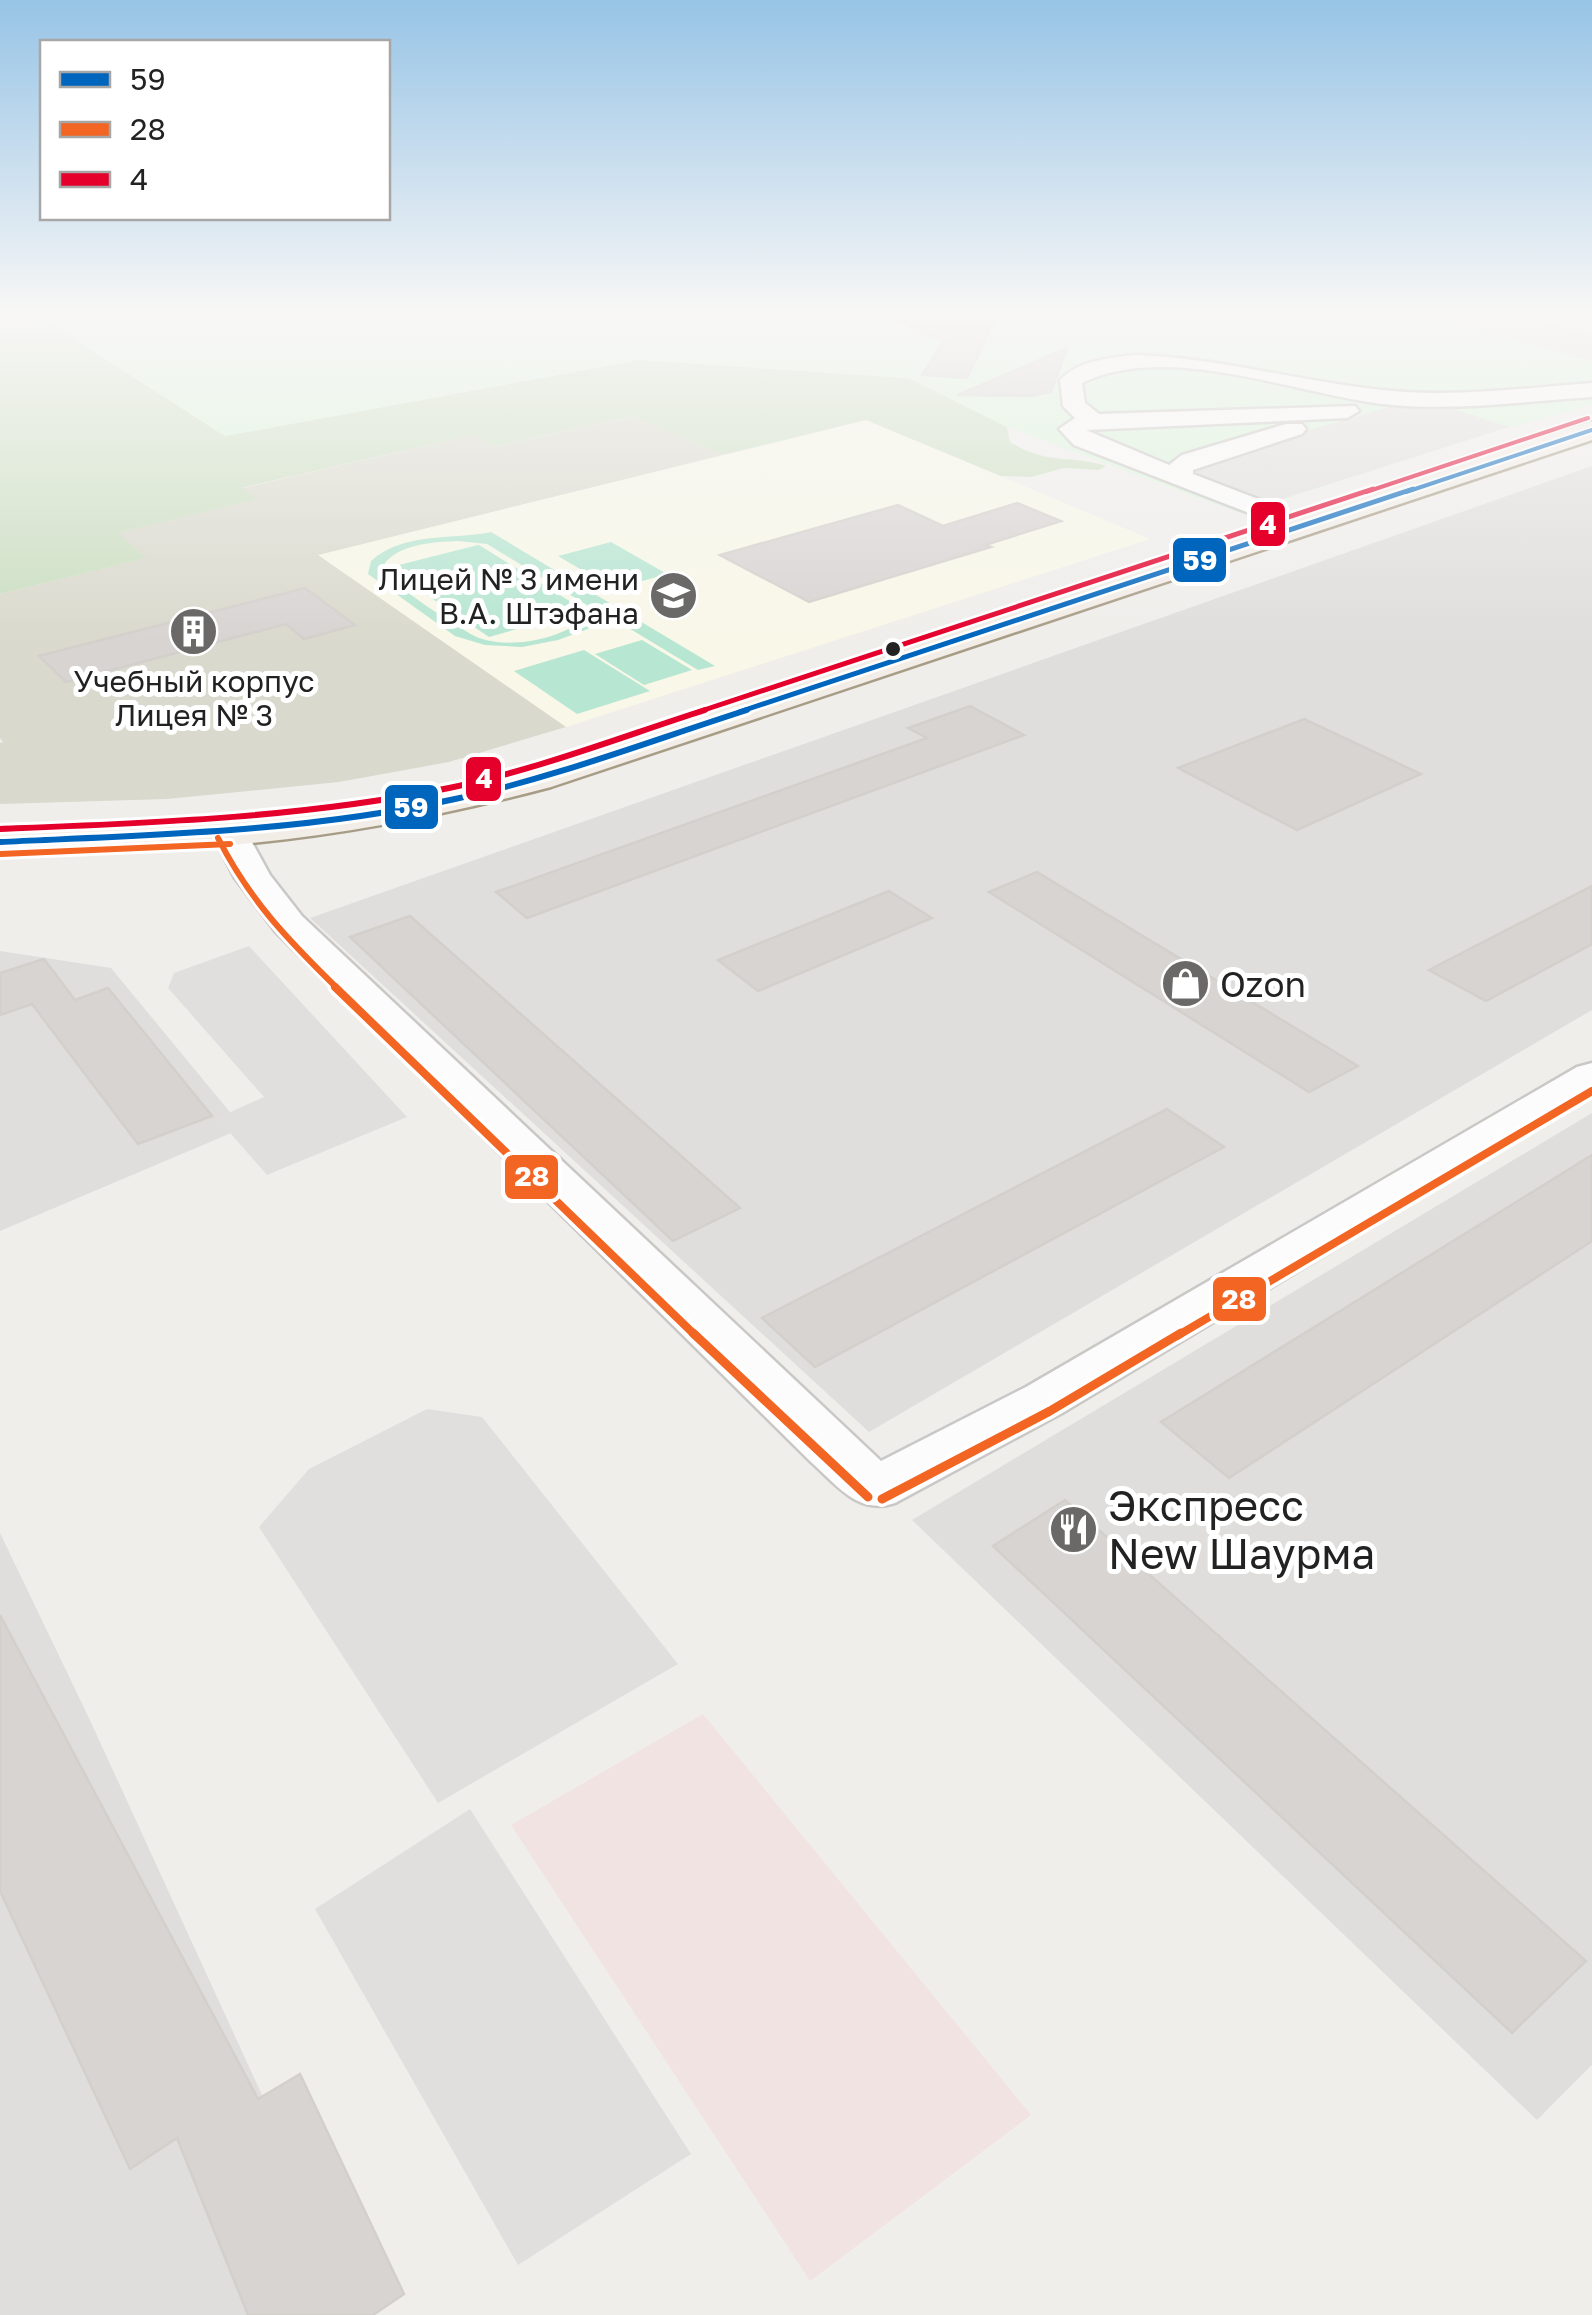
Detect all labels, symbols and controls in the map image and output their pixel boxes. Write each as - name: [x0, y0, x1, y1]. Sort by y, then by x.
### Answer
- legend: [40, 40, 390, 220]
- text: 59: [130, 61, 166, 97]
- text: 28: [130, 111, 166, 147]
- text: 4: [130, 161, 148, 197]
- line badge: 4: [1249, 500, 1287, 548]
- text: 4: [1259, 507, 1277, 540]
- line badge: 59: [1171, 536, 1228, 584]
- text: 59: [1183, 543, 1217, 576]
- place label: Лицей № 3 имени В.А. Штэфана: [378, 561, 639, 631]
- school or university icon: Лицей № 3 имени В.А. Штэфана: [648, 570, 700, 622]
- building icon: Учебный корпус Лицея № 3: [168, 606, 220, 658]
- unlabelled marker: [883, 639, 903, 659]
- place label: Учебный корпус Лицея № 3: [73, 663, 315, 733]
- line badge: 4: [464, 755, 503, 803]
- text: 4: [475, 761, 493, 794]
- line badge: 59: [383, 783, 440, 831]
- text: 59: [394, 790, 428, 823]
- shop icon: Ozon: [1159, 958, 1211, 1010]
- place label: Ozon: [1220, 963, 1306, 1005]
- line badge: 28: [503, 1153, 560, 1201]
- text: 28: [514, 1159, 550, 1192]
- line badge: 28: [1211, 1275, 1268, 1323]
- text: 28: [1221, 1282, 1257, 1315]
- place label: Экспресс New Шаурма: [1108, 1480, 1375, 1578]
- restaurant icon: Экспресс New Шаурма: [1047, 1503, 1099, 1555]

